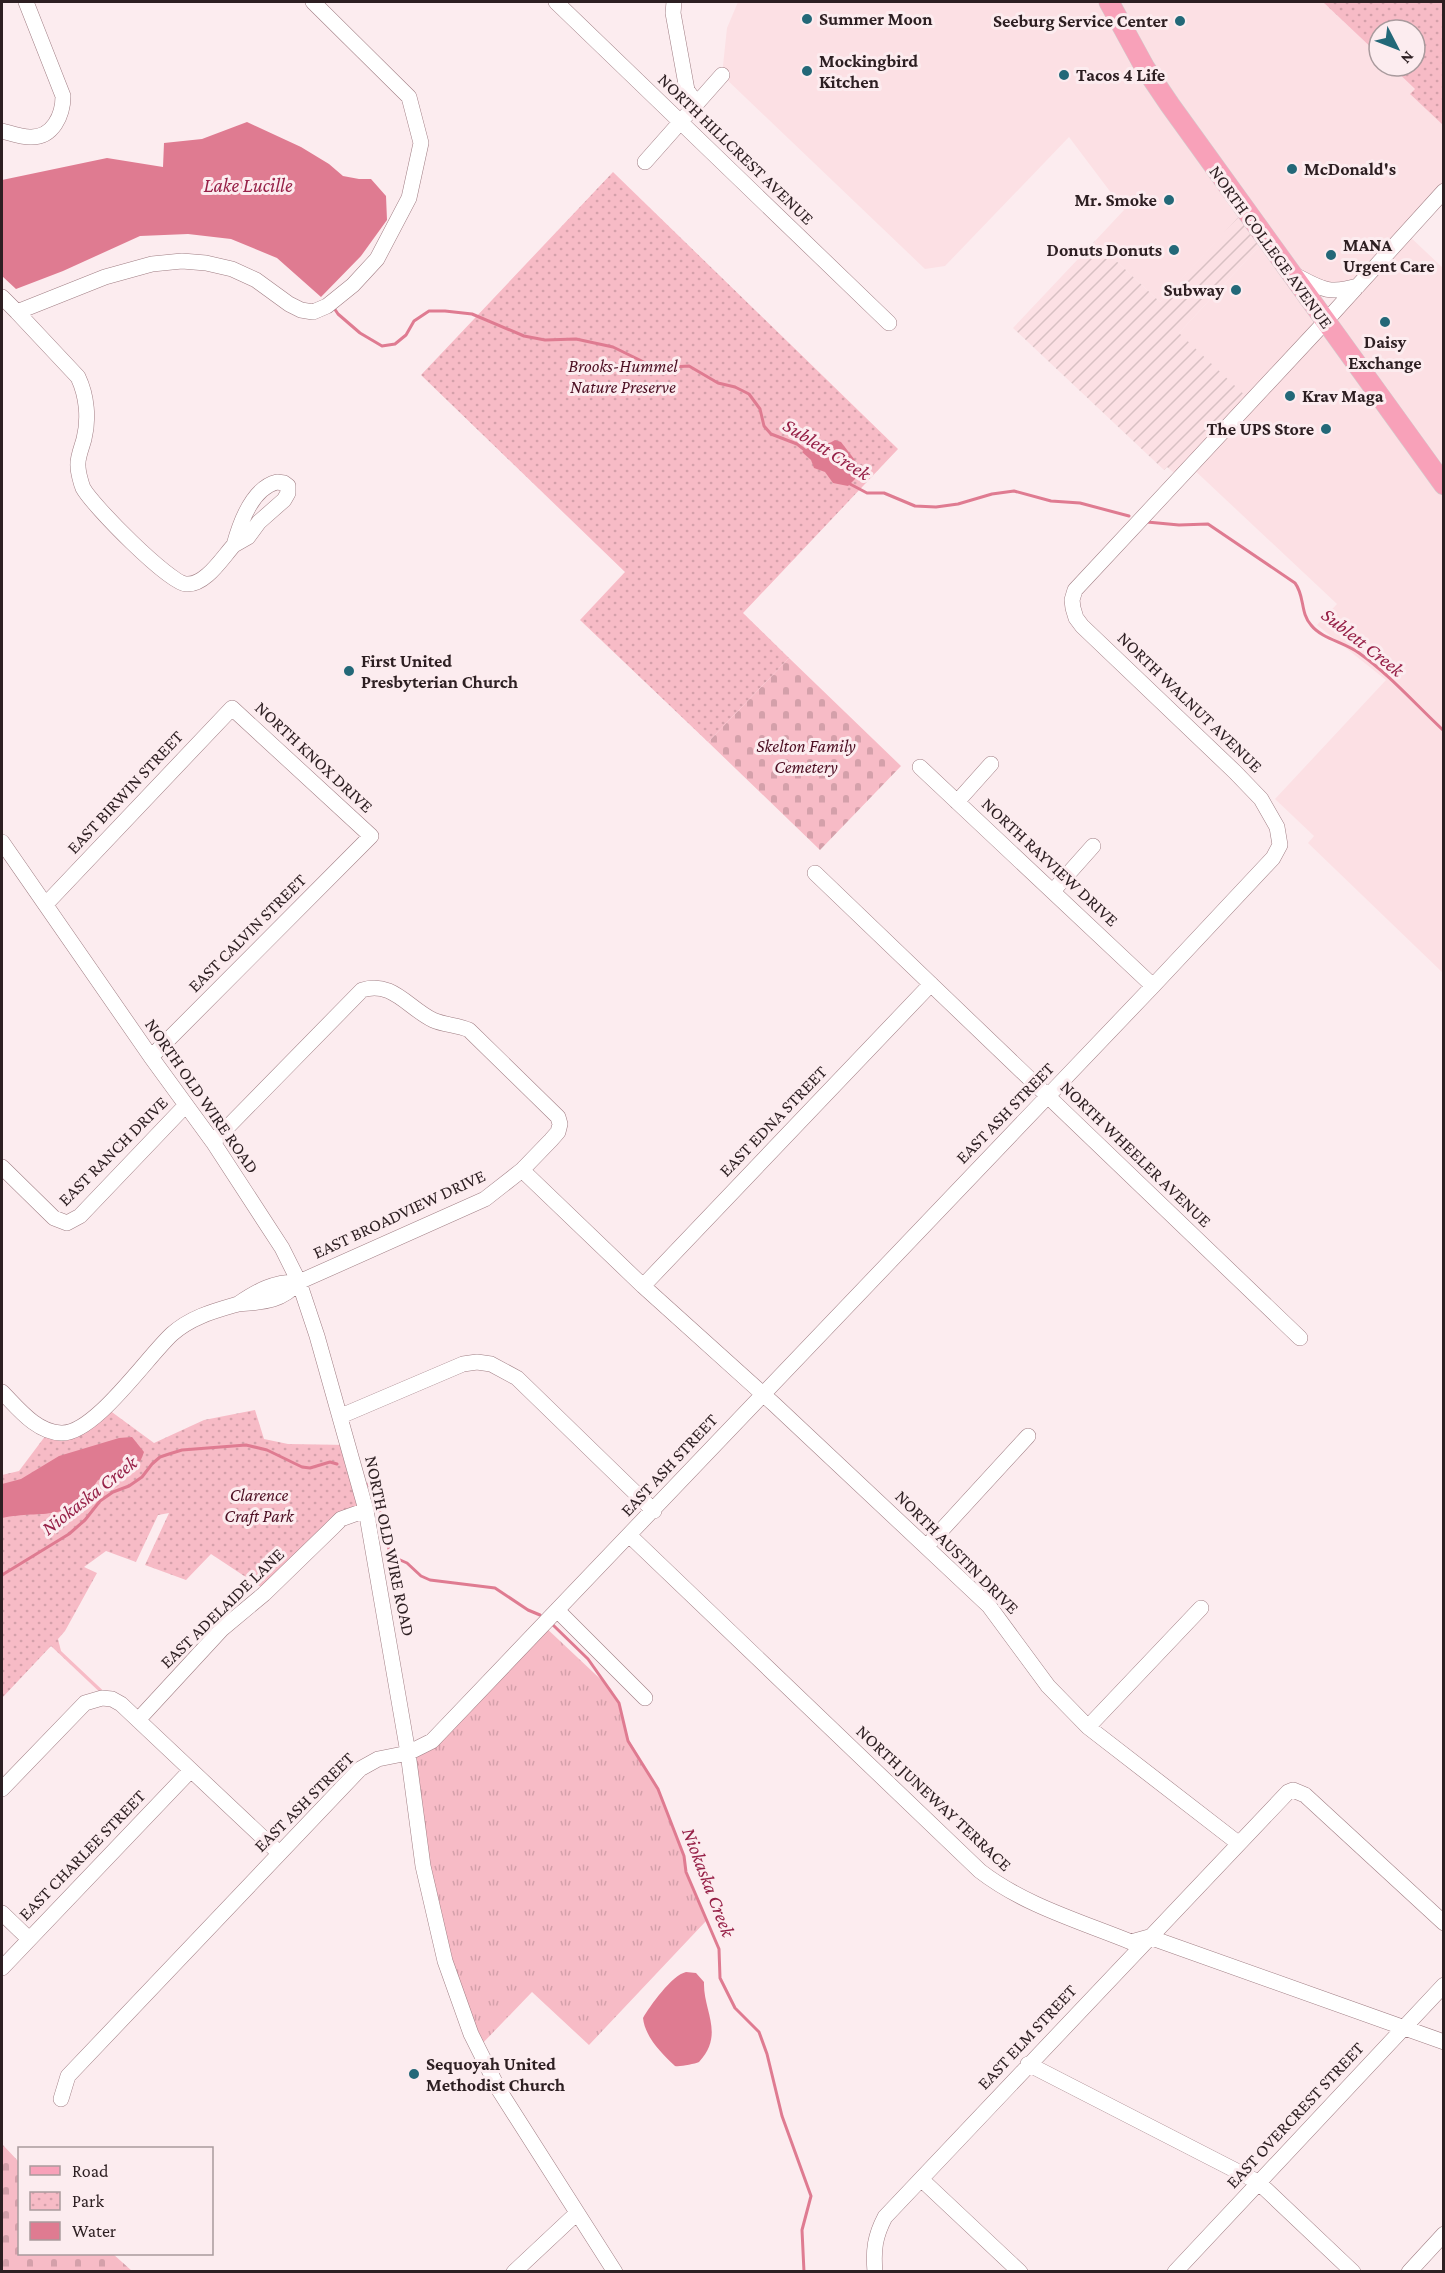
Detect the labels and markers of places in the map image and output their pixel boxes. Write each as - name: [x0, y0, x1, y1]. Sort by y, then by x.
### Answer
- place label: Summer Moon: [819, 9, 933, 29]
- place label: Seeburg Service Center: [993, 11, 1168, 31]
- marker: Summer Moon: [800, 12, 814, 26]
- marker: Seeburg Service Center: [1173, 14, 1187, 28]
- place label: Mockingbird Kitchen: [819, 51, 918, 92]
- marker: Mockingbird Kitchen: [800, 64, 814, 78]
- place label: Tacos 4 Life: [1076, 65, 1165, 85]
- marker: Tacos 4 Life: [1057, 68, 1071, 82]
- place label: McDonald's: [1304, 159, 1396, 179]
- marker: McDonald's: [1285, 162, 1299, 176]
- place label: Mr. Smoke: [1074, 190, 1157, 210]
- marker: Mr. Smoke: [1162, 193, 1176, 207]
- place label: MANA Urgent Care: [1343, 235, 1435, 276]
- place label: Donuts Donuts: [1047, 240, 1162, 260]
- marker: Donuts Donuts: [1167, 243, 1181, 257]
- marker: MANA Urgent Care: [1324, 248, 1338, 262]
- place label: Subway: [1164, 280, 1224, 300]
- marker: Subway: [1229, 283, 1243, 297]
- marker: Daisy Exchange: [1378, 315, 1392, 329]
- place label: Daisy Exchange: [1348, 332, 1422, 373]
- place label: Krav Maga: [1302, 386, 1384, 406]
- marker: Krav Maga: [1283, 389, 1297, 403]
- place label: The UPS Store: [1207, 419, 1314, 439]
- marker: The UPS Store: [1319, 422, 1333, 436]
- place label: First United Presbyterian Church: [361, 651, 519, 692]
- marker: First United Presbyterian Church: [342, 664, 356, 678]
- place label: Sequoyah United Methodist Church: [426, 2054, 566, 2095]
- marker: Sequoyah United Methodist Church: [407, 2067, 421, 2081]

